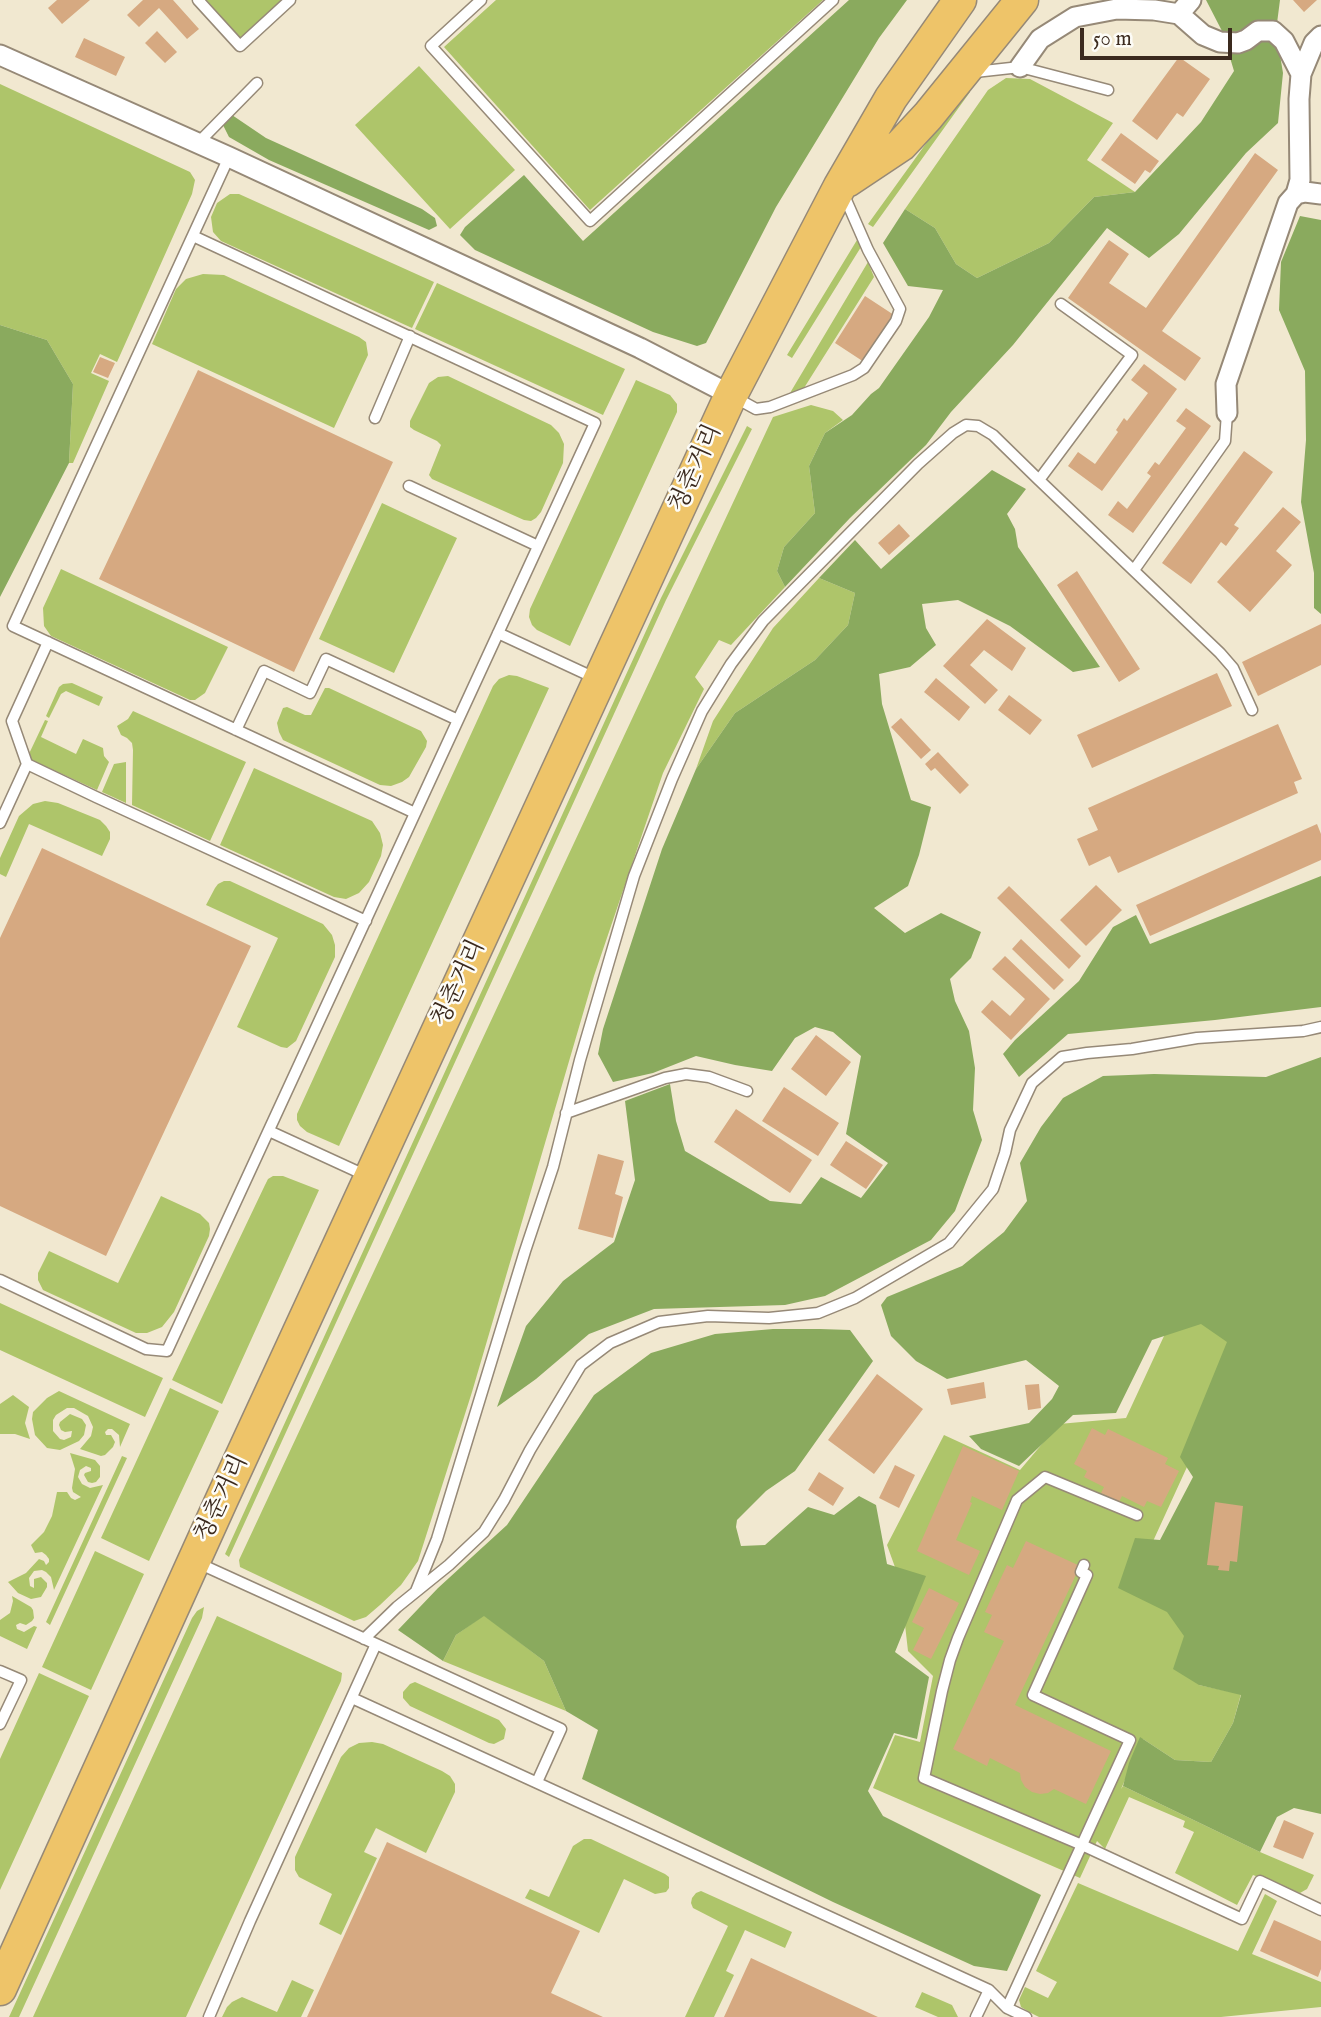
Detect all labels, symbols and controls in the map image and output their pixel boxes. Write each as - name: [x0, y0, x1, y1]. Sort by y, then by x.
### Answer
- scale bar: [1083, 14, 1235, 58]
- text: 50 m: [1093, 26, 1132, 53]
- street label: 청춘거리: [665, 421, 729, 517]
- street label: 청춘거리: [427, 936, 493, 1032]
- street label: 청춘거리: [190, 1451, 256, 1547]

